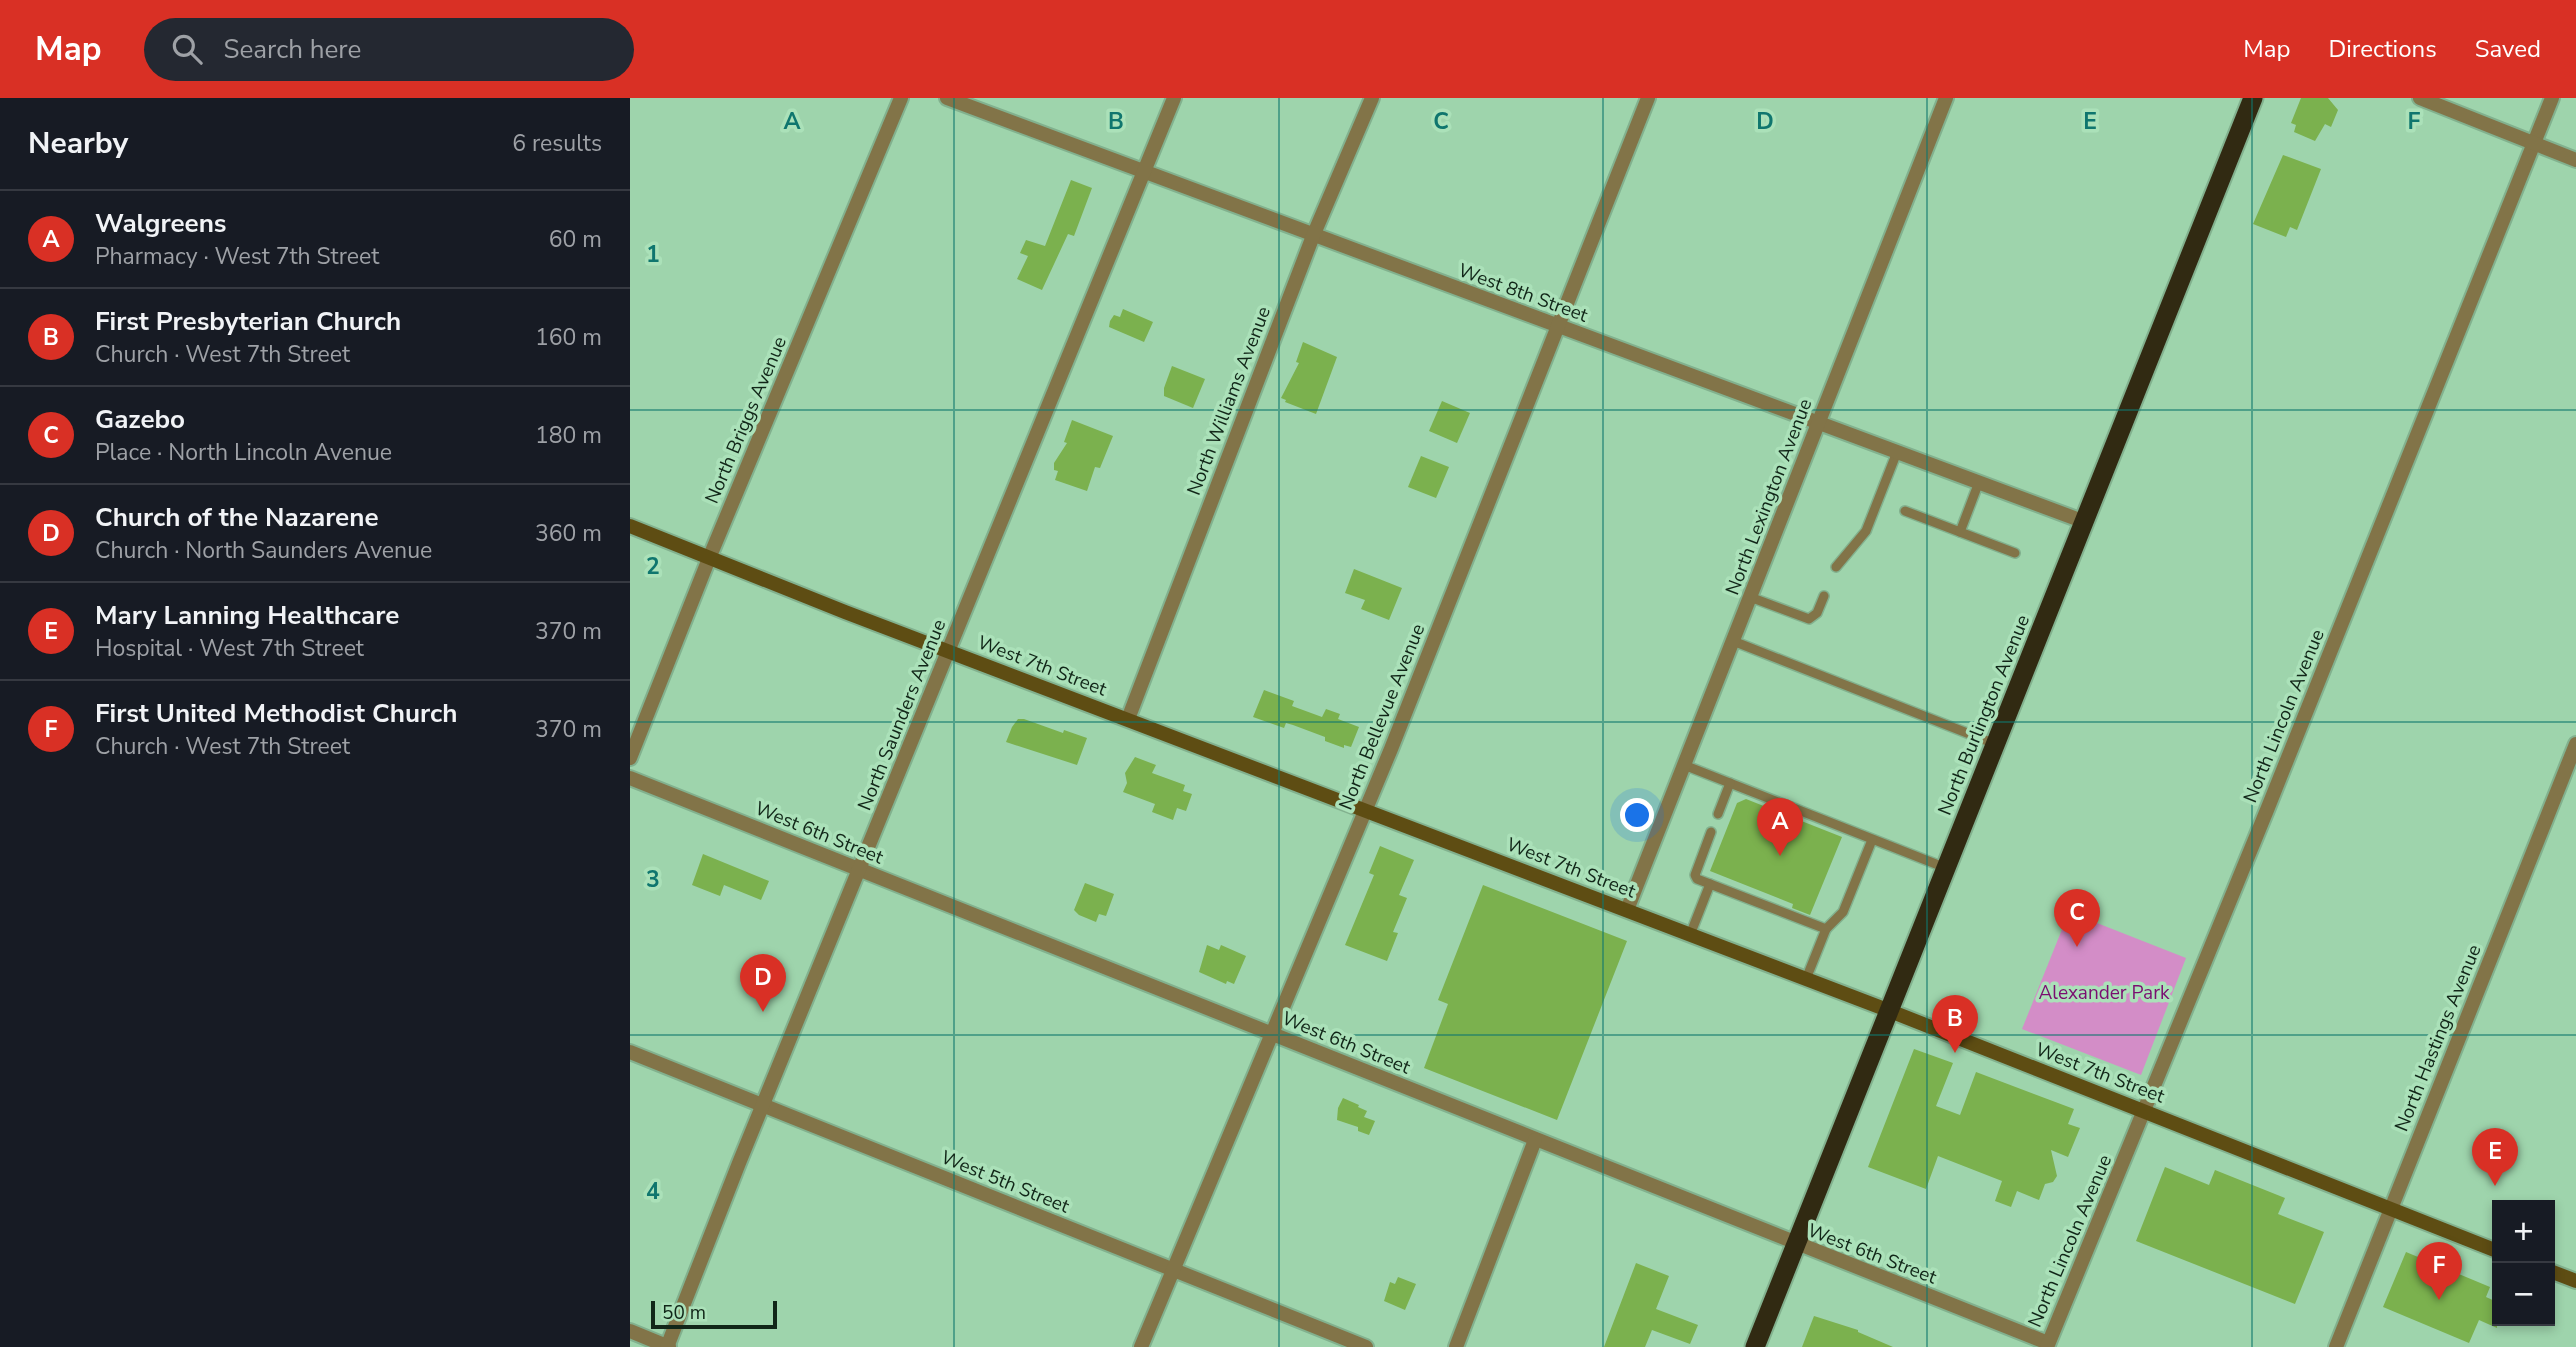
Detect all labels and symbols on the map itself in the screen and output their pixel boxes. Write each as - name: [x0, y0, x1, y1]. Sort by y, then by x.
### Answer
- text: A: [783, 106, 801, 137]
- text: B: [1108, 106, 1124, 137]
- text: C: [1433, 106, 1449, 137]
- text: D: [1756, 106, 1774, 137]
- text: E: [2083, 106, 2097, 137]
- text: F: [2408, 106, 2421, 137]
- text: 1: [646, 239, 660, 270]
- street label: West 8th Street: [1455, 258, 1592, 329]
- street label: North Williams Avenue: [1181, 303, 1277, 499]
- street label: North Briggs Avenue: [699, 332, 793, 508]
- street label: North Lexington Avenue: [1720, 395, 1818, 599]
- text: 2: [646, 551, 660, 582]
- street label: North Burlington Avenue: [1932, 611, 2036, 819]
- street label: North Saunders Avenue: [852, 616, 952, 814]
- street label: North Bellevue Avenue: [1333, 620, 1431, 814]
- street label: North Lincoln Avenue: [2237, 625, 2331, 807]
- street label: West 7th Street: [974, 629, 1110, 703]
- street label: West 6th Street: [751, 795, 887, 871]
- your location: [1620, 798, 1654, 832]
- pin: A: [1757, 798, 1803, 856]
- street label: West 7th Street: [1503, 831, 1639, 905]
- text: 3: [646, 864, 660, 895]
- pin: C: [2054, 889, 2100, 947]
- street label: North Hastings Avenue: [2389, 941, 2487, 1135]
- pin: D: [740, 954, 786, 1012]
- park label: Alexander Park: [2039, 980, 2170, 1006]
- pin: B: [1932, 995, 1978, 1053]
- street label: West 6th Street: [1278, 1005, 1414, 1081]
- street label: West 7th Street: [2032, 1036, 2168, 1110]
- pin: E: [2472, 1128, 2518, 1186]
- street label: West 5th Street: [937, 1144, 1073, 1220]
- street label: North Lincoln Avenue: [2022, 1151, 2118, 1331]
- text: 4: [646, 1176, 660, 1207]
- street label: West 6th Street: [1804, 1217, 1940, 1291]
- pin: F: [2416, 1242, 2462, 1300]
- scale bar: [651, 1298, 777, 1330]

